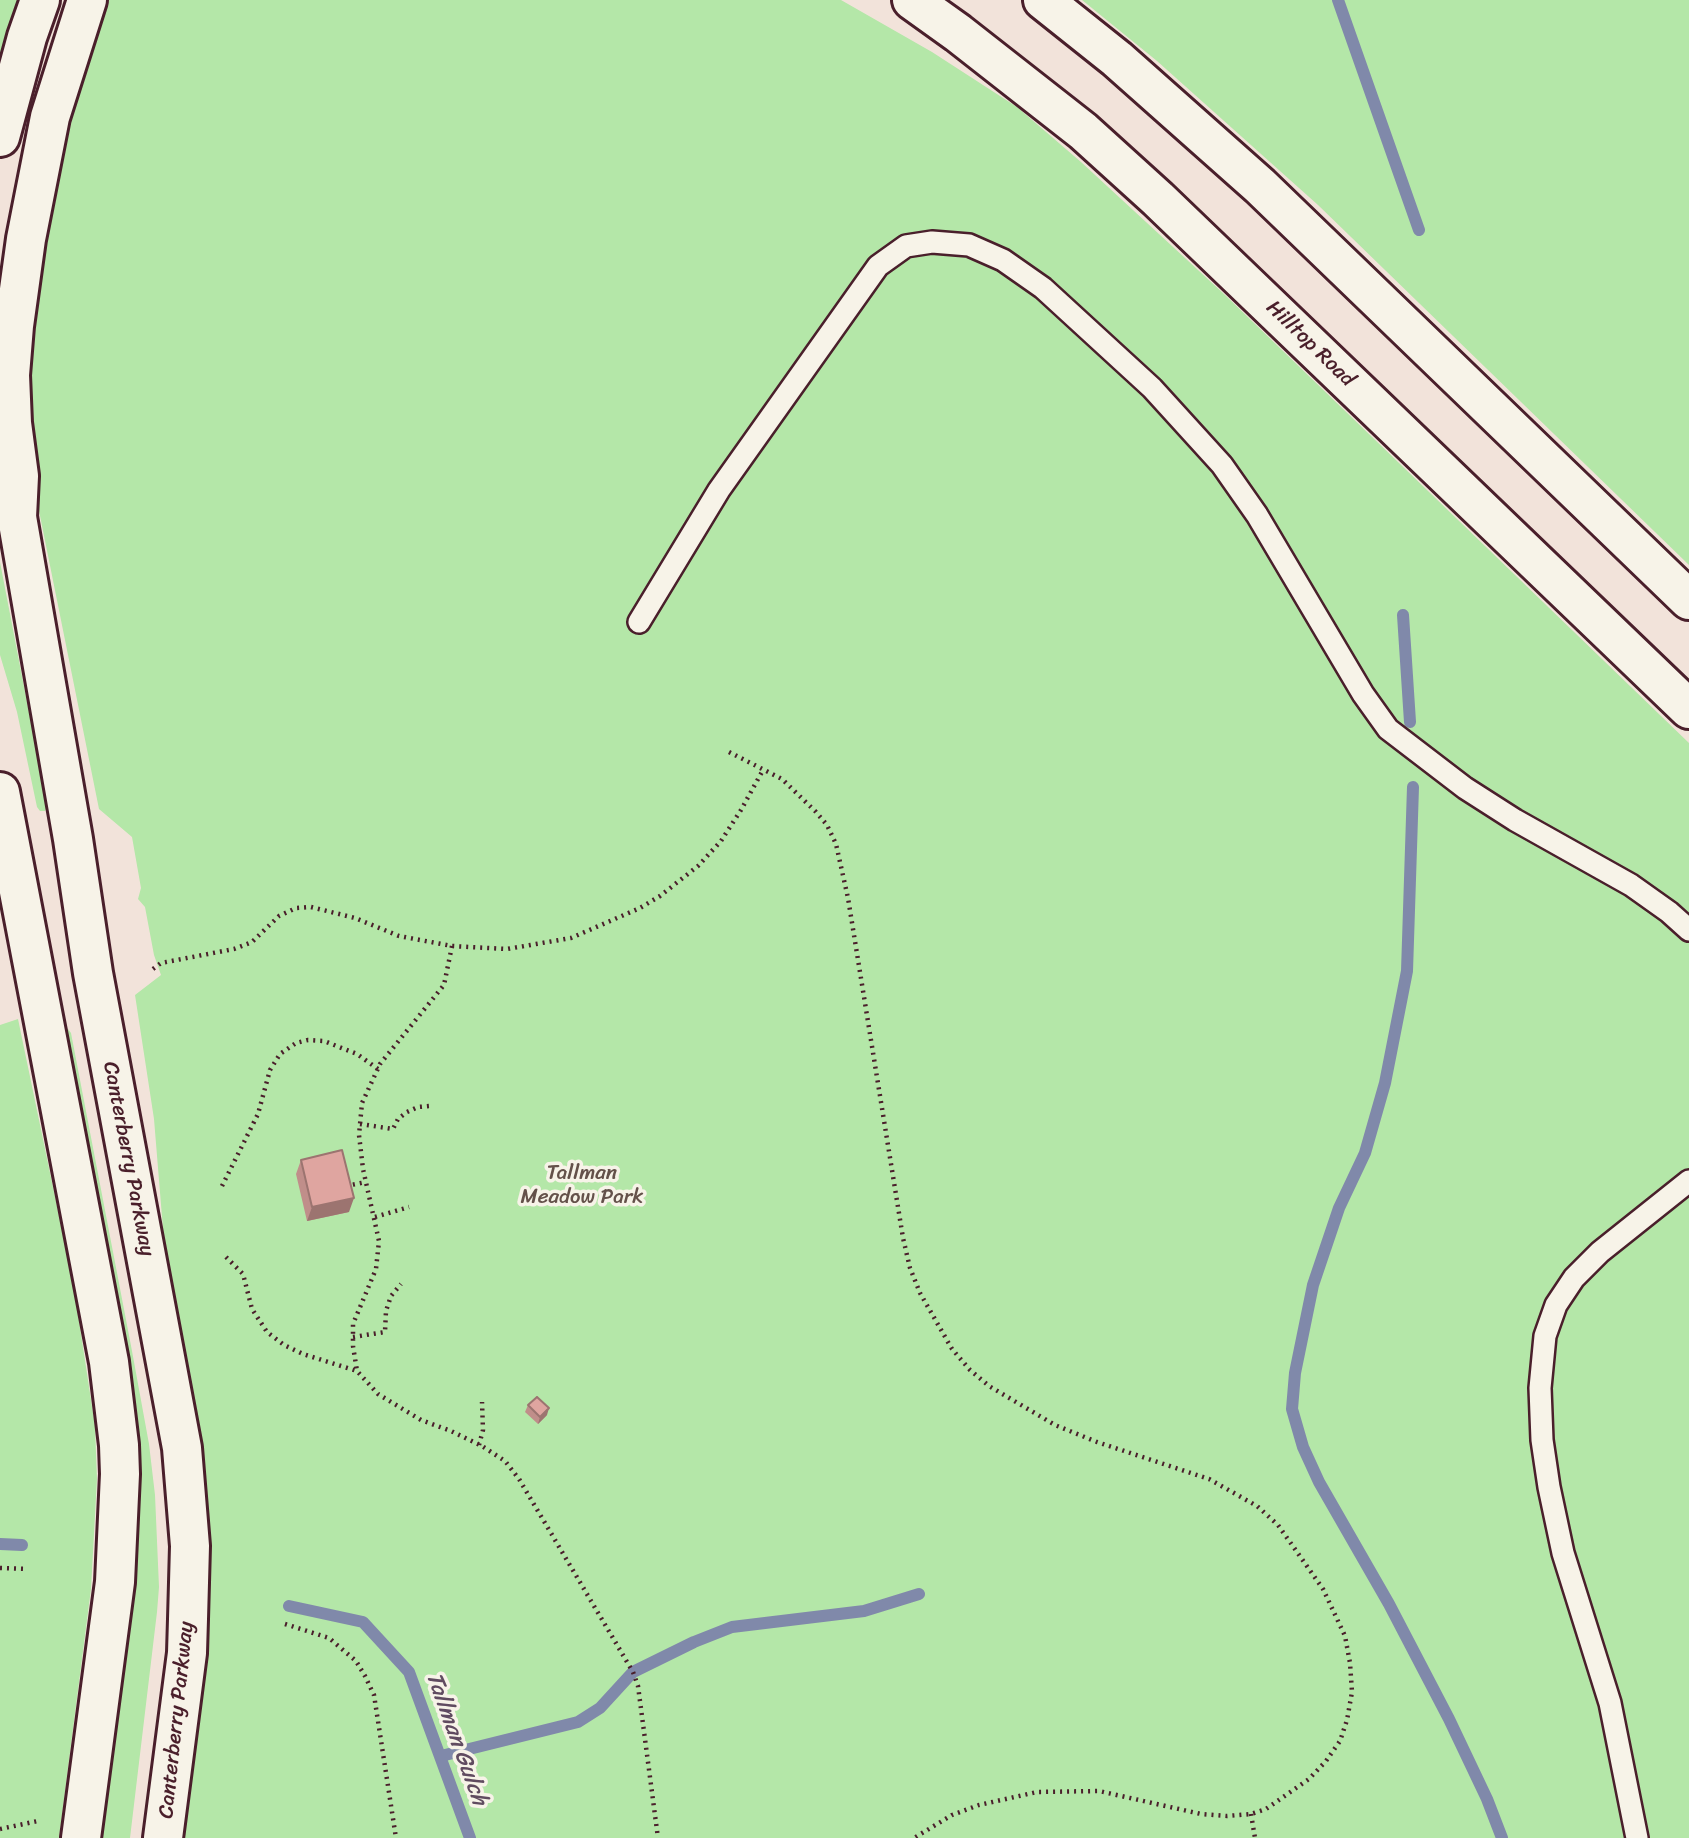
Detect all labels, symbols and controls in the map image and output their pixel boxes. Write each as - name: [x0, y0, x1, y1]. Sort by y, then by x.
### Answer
- street label: Hilltop Road: [1260, 296, 1360, 392]
- street label: Canterberry Parkway: [97, 1060, 159, 1258]
- park label: Tallman Meadow Park: [521, 1161, 643, 1211]
- street label: Canterberry Parkway: [154, 1620, 200, 1820]
- water label: Tallman Gulch: [419, 1669, 493, 1809]

